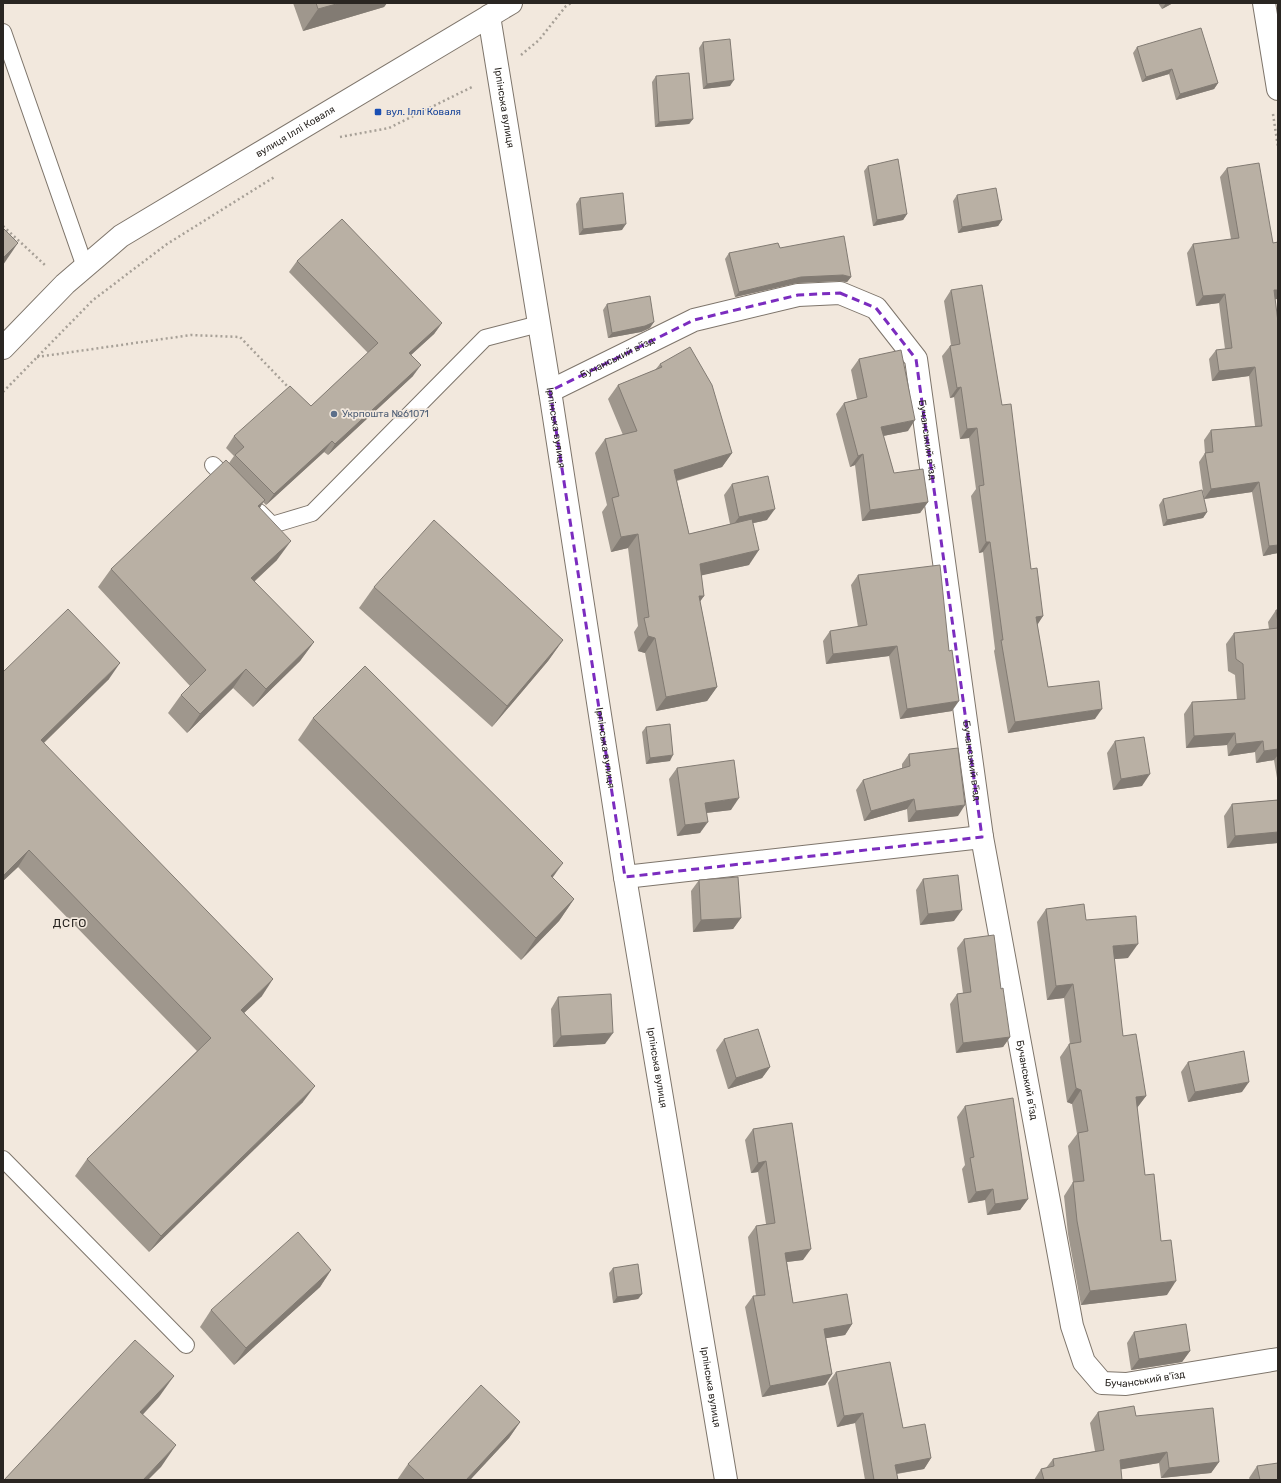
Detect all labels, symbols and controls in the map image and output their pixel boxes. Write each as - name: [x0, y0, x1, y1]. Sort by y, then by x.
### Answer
- street label: Ірпінська вулиця: [491, 67, 516, 149]
- street label: вулиця Іллі Коваля: [254, 104, 337, 160]
- place label: вул. Іллі Коваля: [386, 106, 461, 118]
- marker: вул. Іллі Коваля: [373, 107, 383, 117]
- street label: Бучанський в'їзд: [578, 335, 656, 381]
- street label: Ірпінська вулиця: [543, 386, 568, 469]
- street label: Бучанський в'їзд: [916, 399, 939, 481]
- place label: Укрпошта №61071: [342, 408, 429, 420]
- marker: Укрпошта №61071: [329, 409, 339, 419]
- street label: Ірпінська вулиця: [593, 707, 617, 789]
- street label: Бучанський в'їзд: [960, 720, 983, 802]
- district label: ДСГО: [53, 916, 87, 930]
- street label: Ірпінська вулиця: [644, 1027, 670, 1109]
- street label: Бучанський в'їзд: [1013, 1039, 1040, 1121]
- street label: Ірпінська вулиця: [698, 1346, 723, 1428]
- street label: Бучанський в'їзд: [1105, 1368, 1186, 1390]

